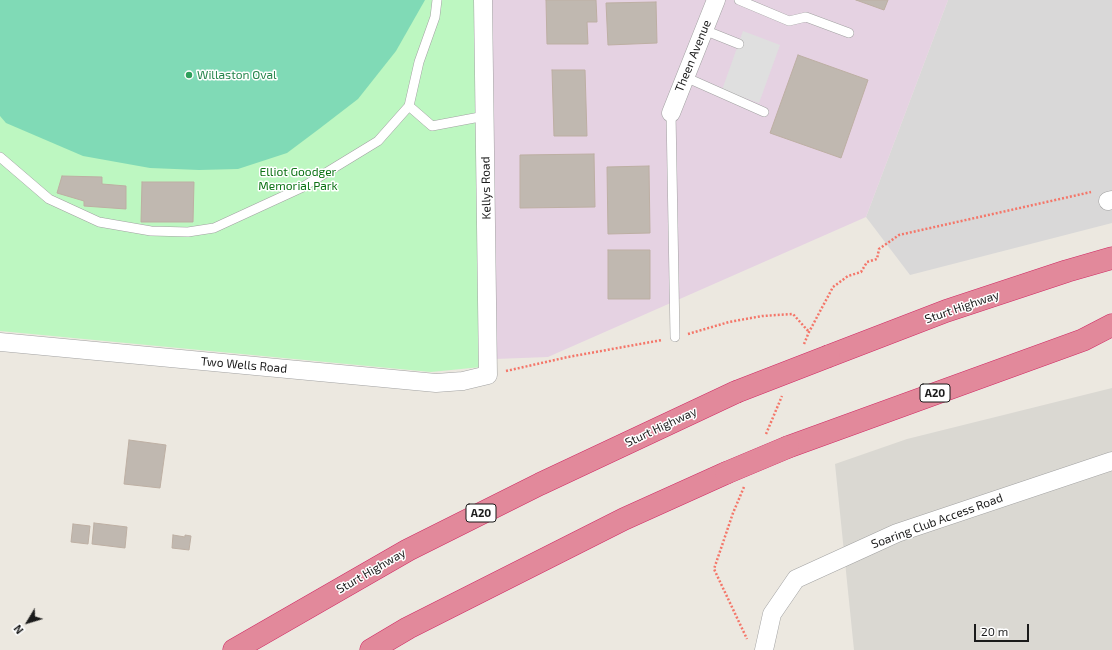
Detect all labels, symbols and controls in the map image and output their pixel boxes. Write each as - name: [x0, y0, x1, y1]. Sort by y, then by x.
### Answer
- street label: Theen Avenue: [672, 18, 714, 94]
- place label: Willaston Oval: [197, 68, 277, 82]
- marker: Willaston Oval: [184, 70, 194, 80]
- street label: Kellys Road: [478, 156, 494, 220]
- park label: Elliot Goodger Memorial Park: [258, 165, 338, 193]
- street label: Sturt Highway: [923, 288, 1001, 326]
- street label: Two Wells Road: [200, 354, 288, 376]
- road number: A20: [920, 384, 950, 402]
- street label: Sturt Highway: [623, 404, 699, 450]
- street label: Soaring Club Access Road: [869, 490, 1005, 552]
- road number: A20: [466, 504, 496, 522]
- street label: Sturt Highway: [334, 545, 408, 597]
- north arrow: [8, 602, 48, 642]
- scale bar: [976, 616, 1031, 642]
- text: N: [11, 623, 26, 637]
- text: 20 m: [981, 624, 1008, 638]

